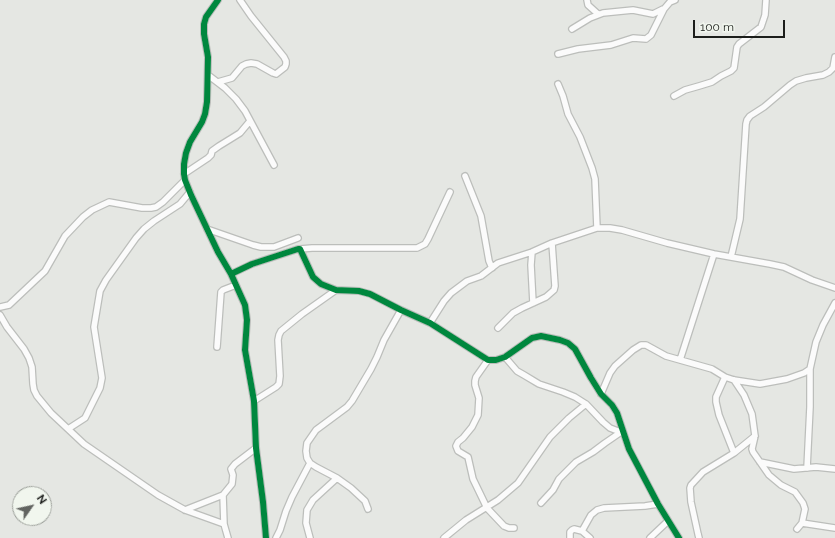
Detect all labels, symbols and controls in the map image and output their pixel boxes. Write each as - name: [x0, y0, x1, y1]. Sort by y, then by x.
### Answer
- scale bar: [695, 12, 787, 38]
- text: 100 m: [700, 20, 734, 34]
- north arrow: [12, 486, 52, 526]
- text: N: [34, 492, 49, 507]

